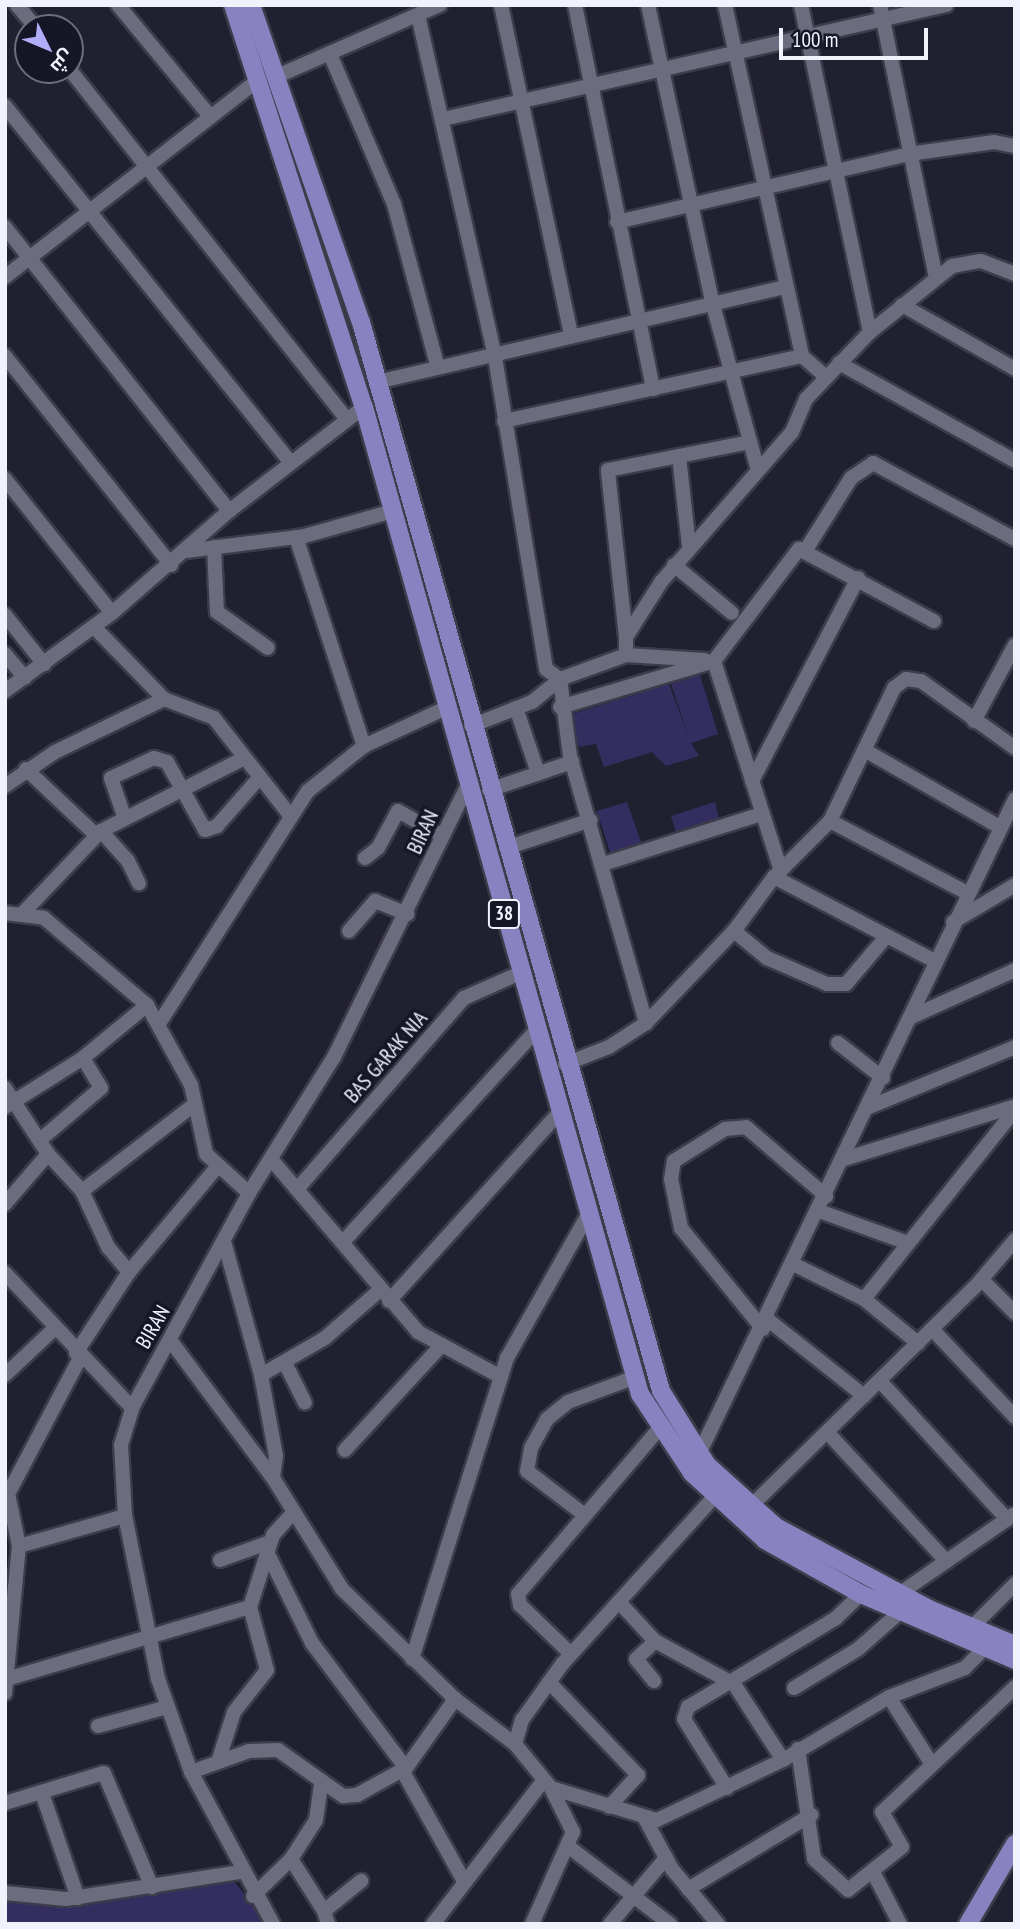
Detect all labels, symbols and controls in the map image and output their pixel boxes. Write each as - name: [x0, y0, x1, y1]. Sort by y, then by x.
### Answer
- north arrow: [14, 14, 84, 84]
- scale bar: [782, 14, 931, 58]
- text: 100 m: [792, 26, 838, 53]
- text: ش: [46, 45, 80, 79]
- street label: BIRAN: [402, 806, 444, 858]
- road number: 38: [486, 898, 522, 930]
- street label: BAS GARAK NIA: [339, 1006, 433, 1108]
- street label: BIRAN: [131, 1301, 175, 1353]

